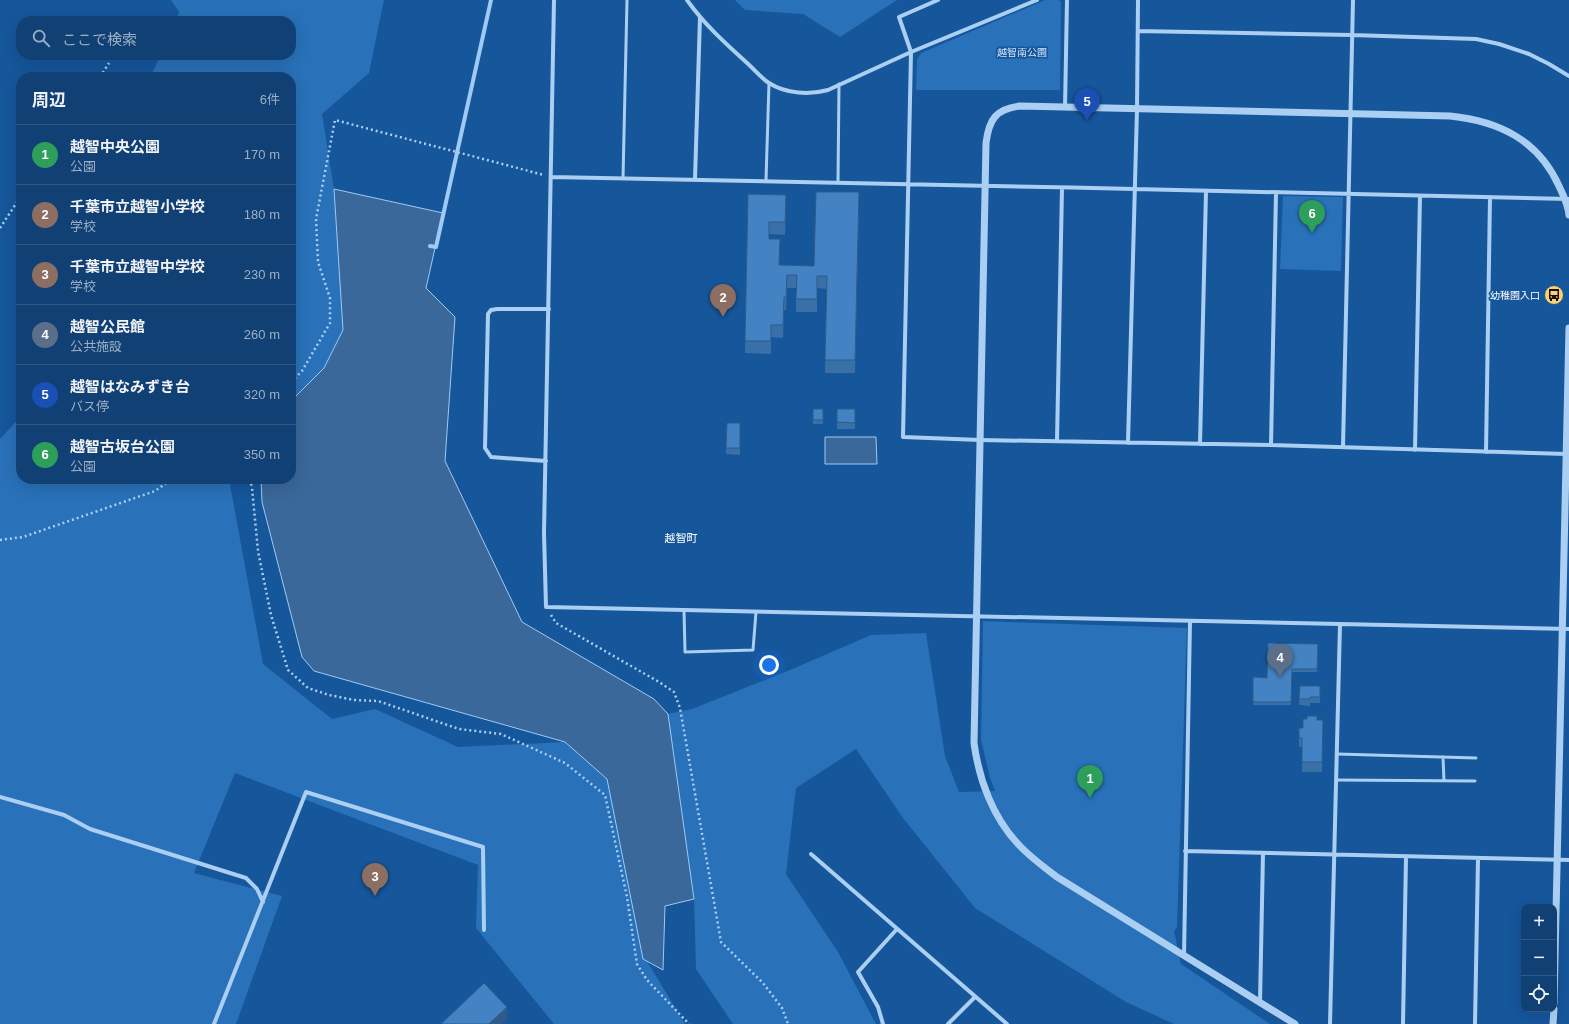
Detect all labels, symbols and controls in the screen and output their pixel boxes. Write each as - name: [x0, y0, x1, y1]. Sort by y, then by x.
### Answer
- search box: [16, 16, 296, 60]
- icon: search: [30, 27, 52, 49]
- text: ここで検索: [62, 31, 137, 48]
- park label: 越智南公園: [997, 47, 1047, 58]
- pin: 5: [1074, 88, 1100, 121]
- text: 周辺: [32, 91, 66, 110]
- text: 6件: [260, 92, 280, 107]
- text: 越智中央公園: [70, 138, 160, 155]
- text: 1: [41, 147, 49, 162]
- text: 170 m: [244, 147, 280, 162]
- text: 公園: [70, 159, 96, 174]
- text: 千葉市立越智小学校: [70, 198, 205, 215]
- pin: 6: [1299, 200, 1325, 233]
- text: 2: [41, 207, 49, 222]
- text: 180 m: [244, 207, 280, 222]
- text: 学校: [70, 219, 96, 234]
- text: 千葉市立越智中学校: [70, 258, 205, 275]
- text: 3: [41, 267, 49, 282]
- text: 230 m: [244, 267, 280, 282]
- text: 学校: [70, 279, 96, 294]
- pin: 2: [710, 284, 736, 317]
- bus stop icon: 幼稚園入口: [1543, 284, 1565, 306]
- place label: 幼稚園入口: [1490, 290, 1540, 301]
- text: 越智公民館: [70, 318, 145, 335]
- text: 4: [41, 327, 49, 342]
- text: 260 m: [244, 327, 280, 342]
- text: 公共施設: [70, 339, 122, 354]
- text: 越智はなみずき台: [70, 378, 190, 395]
- text: 5: [41, 387, 49, 402]
- text: 320 m: [244, 387, 280, 402]
- text: バス停: [70, 399, 109, 414]
- text: 越智古坂台公園: [70, 438, 175, 455]
- text: 6: [41, 447, 49, 462]
- text: 350 m: [244, 447, 280, 462]
- text: 公園: [70, 459, 96, 474]
- district label: 越智町: [665, 532, 698, 544]
- pin: 4: [1267, 644, 1293, 677]
- your location: [759, 655, 779, 675]
- pin: 1: [1077, 765, 1103, 798]
- pin: 3: [362, 863, 388, 896]
- map controls: [1521, 904, 1557, 1012]
- button: +: [1521, 904, 1557, 940]
- button: −: [1521, 940, 1557, 976]
- button: locate: [1521, 976, 1557, 1012]

